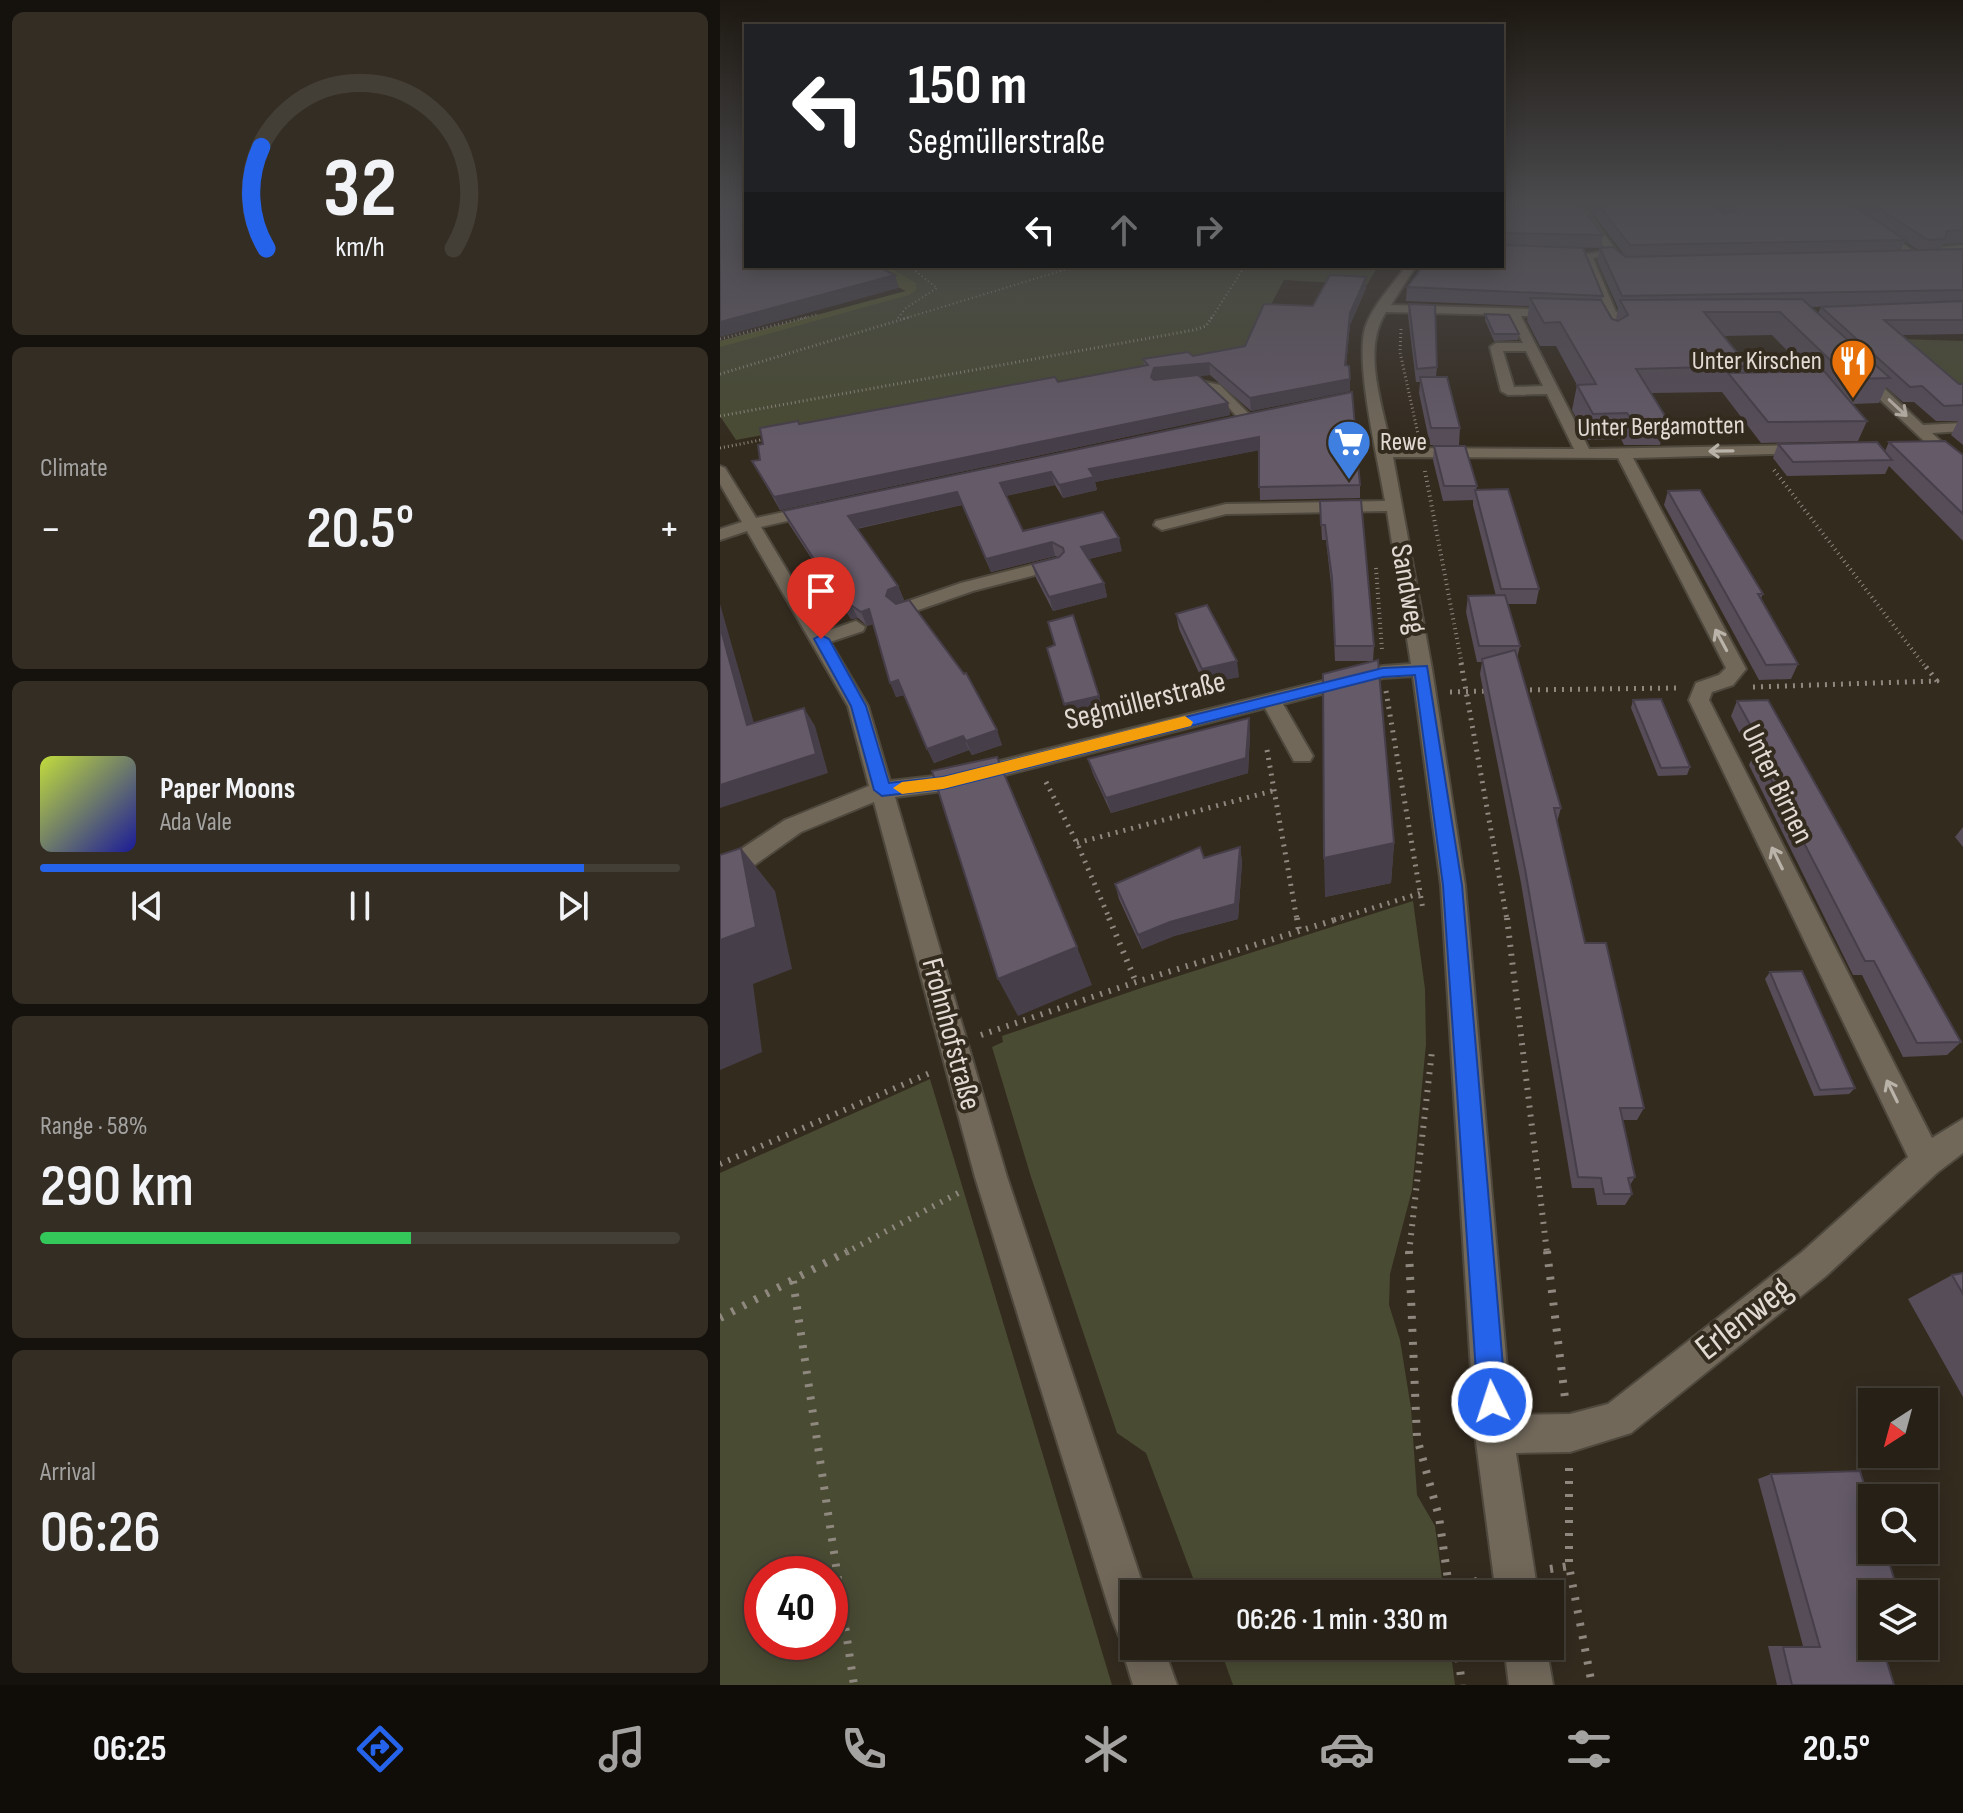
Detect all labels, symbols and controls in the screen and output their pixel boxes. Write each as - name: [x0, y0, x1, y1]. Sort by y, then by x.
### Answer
- text: 150 m: [908, 53, 1027, 120]
- icon: left: [776, 56, 880, 160]
- text: Segmüllerstraße: [908, 121, 1105, 164]
- text: 32: [323, 140, 397, 240]
- icon: left: [1018, 208, 1062, 252]
- icon: ahead: [1102, 208, 1146, 252]
- icon: right: [1186, 208, 1230, 252]
- text: km/h: [335, 230, 385, 265]
- restaurant icon: Unter Kirschen: [1829, 337, 1877, 400]
- place label: Unter Kirschen: [1692, 346, 1822, 377]
- one-way arrow: [1888, 399, 1908, 418]
- street label: Unter Bergamotten: [1577, 410, 1745, 444]
- supermarket icon: Rewe: [1325, 418, 1373, 481]
- place label: Rewe: [1380, 427, 1427, 458]
- one-way arrow: [1708, 443, 1735, 459]
- text: Climate: [40, 453, 108, 484]
- text: 20.5°: [306, 493, 414, 565]
- text: −: [40, 503, 62, 556]
- text: +: [658, 503, 680, 556]
- street label: Sandweg: [1382, 541, 1434, 637]
- pin: [787, 557, 855, 639]
- icon: arrive: [799, 569, 843, 613]
- one-way arrow: [1713, 629, 1729, 653]
- street label: Segmüllerstraße: [1061, 664, 1229, 738]
- street label: Unter Birnen: [1733, 719, 1821, 849]
- text: Paper Moons: [160, 771, 295, 807]
- text: Ada Vale: [160, 807, 232, 838]
- one-way arrow: [1769, 846, 1784, 870]
- icon: previous: [125, 884, 169, 928]
- icon: pause: [338, 884, 382, 928]
- icon: next: [551, 884, 595, 928]
- street label: Frohnhofstraße: [913, 954, 989, 1114]
- one-way arrow: [1884, 1080, 1899, 1104]
- text: Range · 58%: [40, 1111, 148, 1142]
- text: 290 km: [40, 1151, 194, 1223]
- street label: Erlenweg: [1687, 1268, 1801, 1370]
- position arrow: [1450, 1360, 1534, 1444]
- north arrow: [1858, 1388, 1938, 1468]
- map controls: [1858, 1388, 1938, 1660]
- text: Arrival: [40, 1457, 96, 1488]
- button: search: [1858, 1484, 1938, 1564]
- text: 06:26: [40, 1497, 161, 1569]
- speed limit sign: 40: [744, 1556, 848, 1660]
- button: layers: [1858, 1580, 1938, 1660]
- text: 06:26 · 1 min · 330 m: [1236, 1602, 1448, 1638]
- icon: directions: [352, 1721, 408, 1777]
- icon: music: [594, 1721, 650, 1777]
- icon: phone: [836, 1721, 892, 1777]
- icon: climate: [1078, 1721, 1134, 1777]
- icon: car: [1319, 1721, 1375, 1777]
- icon: filters: [1561, 1721, 1617, 1777]
- text: 06:25: [93, 1728, 167, 1771]
- text: 20.5°: [1803, 1728, 1870, 1771]

